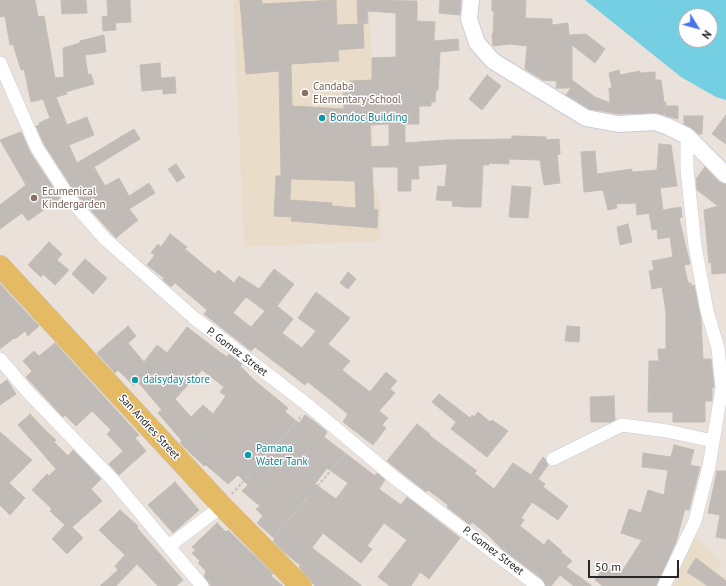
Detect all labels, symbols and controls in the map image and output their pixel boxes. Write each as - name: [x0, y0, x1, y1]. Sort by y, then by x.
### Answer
- north arrow: [678, 8, 718, 48]
- text: N: [699, 28, 715, 42]
- place label: Candaba Elementary School: [313, 80, 401, 106]
- marker: Candaba Elementary School: [300, 88, 310, 98]
- place label: Bondoc Building: [330, 111, 407, 125]
- marker: Bondoc Building: [317, 113, 327, 123]
- place label: Ecumenical Kindergarden: [42, 185, 106, 211]
- marker: Ecumenical Kindergarden: [29, 193, 39, 203]
- street label: P. Gomez Street: [204, 325, 270, 379]
- place label: daisyday store: [143, 373, 210, 387]
- marker: daisyday store: [130, 375, 140, 385]
- street label: San Andres Street: [116, 392, 182, 462]
- place label: Pamana Water Tank: [256, 442, 308, 468]
- marker: Pamana Water Tank: [243, 450, 253, 460]
- street label: P. Gomez Street: [460, 524, 526, 578]
- scale bar: [590, 552, 681, 578]
- text: 50 m: [595, 559, 621, 574]

